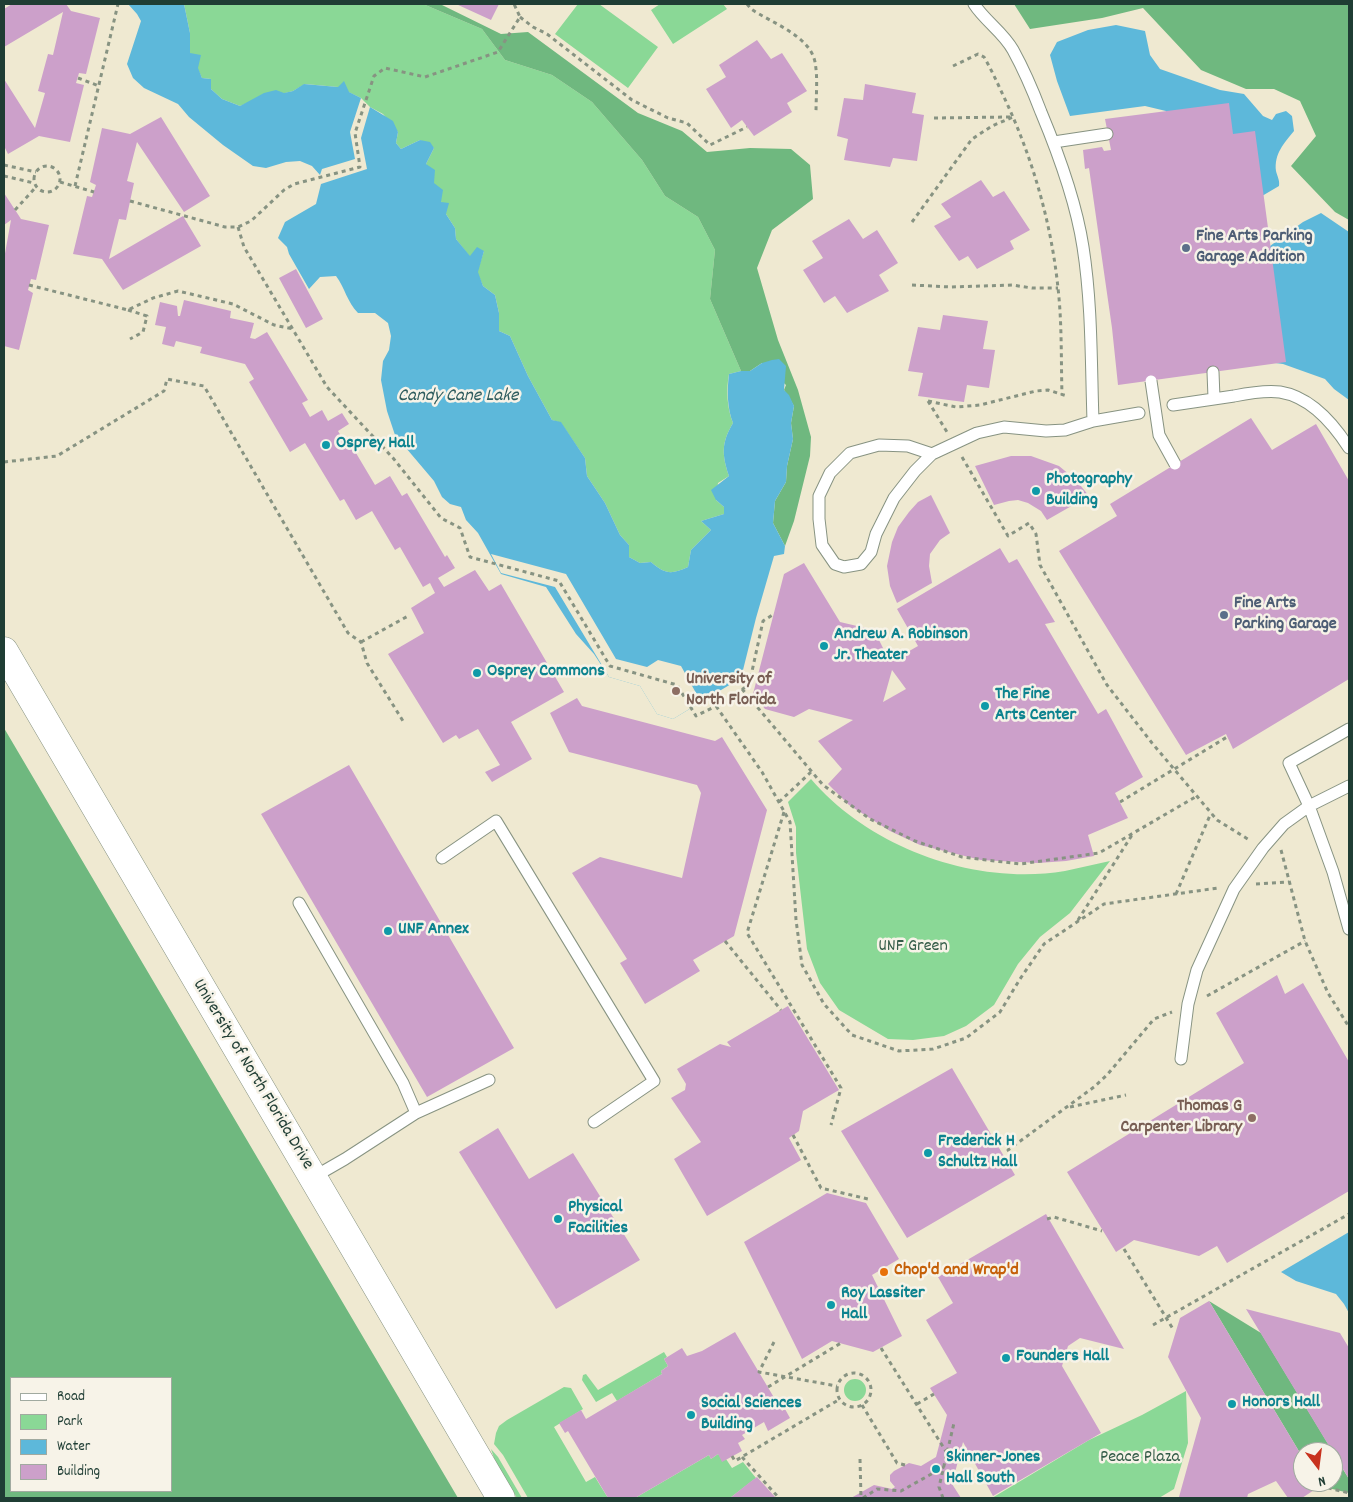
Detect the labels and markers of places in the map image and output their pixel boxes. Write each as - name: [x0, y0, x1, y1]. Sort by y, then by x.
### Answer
- place label: Fine Arts Parking Garage Addition: [1196, 227, 1313, 270]
- marker: Fine Arts Parking Garage Addition: [1180, 242, 1192, 254]
- place label: Osprey Hall: [336, 434, 414, 456]
- marker: Osprey Hall: [320, 439, 332, 451]
- place label: Photography Building: [1046, 470, 1132, 512]
- marker: Photography Building: [1030, 485, 1042, 497]
- place label: Fine Arts Parking Garage: [1234, 594, 1337, 636]
- marker: Fine Arts Parking Garage: [1218, 609, 1230, 621]
- place label: Andrew A. Robinson Jr. Theater: [834, 625, 968, 668]
- marker: Andrew A. Robinson Jr. Theater: [818, 640, 830, 652]
- place label: Osprey Commons: [487, 662, 605, 684]
- marker: Osprey Commons: [471, 667, 483, 679]
- place label: University of North Florida: [686, 670, 776, 712]
- marker: University of North Florida: [670, 685, 682, 697]
- place label: The Fine Arts Center: [995, 685, 1076, 728]
- marker: The Fine Arts Center: [979, 700, 991, 712]
- place label: UNF Annex: [398, 920, 469, 942]
- marker: UNF Annex: [382, 925, 394, 937]
- place label: Thomas G Carpenter Library: [1121, 1097, 1242, 1140]
- marker: Thomas G Carpenter Library: [1246, 1112, 1258, 1124]
- place label: Frederick H Schultz Hall: [938, 1132, 1017, 1174]
- marker: Frederick H Schultz Hall: [922, 1147, 934, 1159]
- place label: Physical Facilities: [568, 1198, 628, 1240]
- marker: Physical Facilities: [552, 1213, 564, 1225]
- place label: Chop'd and Wrap'd: [894, 1261, 1019, 1283]
- marker: Chop'd and Wrap'd: [878, 1266, 890, 1278]
- place label: Roy Lassiter Hall: [841, 1284, 925, 1326]
- marker: Roy Lassiter Hall: [825, 1299, 837, 1311]
- place label: Founders Hall: [1016, 1347, 1109, 1369]
- marker: Founders Hall: [1000, 1352, 1012, 1364]
- place label: Honors Hall: [1242, 1393, 1320, 1415]
- place label: Social Sciences Building: [701, 1394, 802, 1436]
- marker: Honors Hall: [1226, 1398, 1238, 1410]
- marker: Social Sciences Building: [685, 1409, 697, 1421]
- place label: Skinner-Jones Hall South: [946, 1448, 1040, 1490]
- marker: Skinner-Jones Hall South: [930, 1463, 942, 1475]

